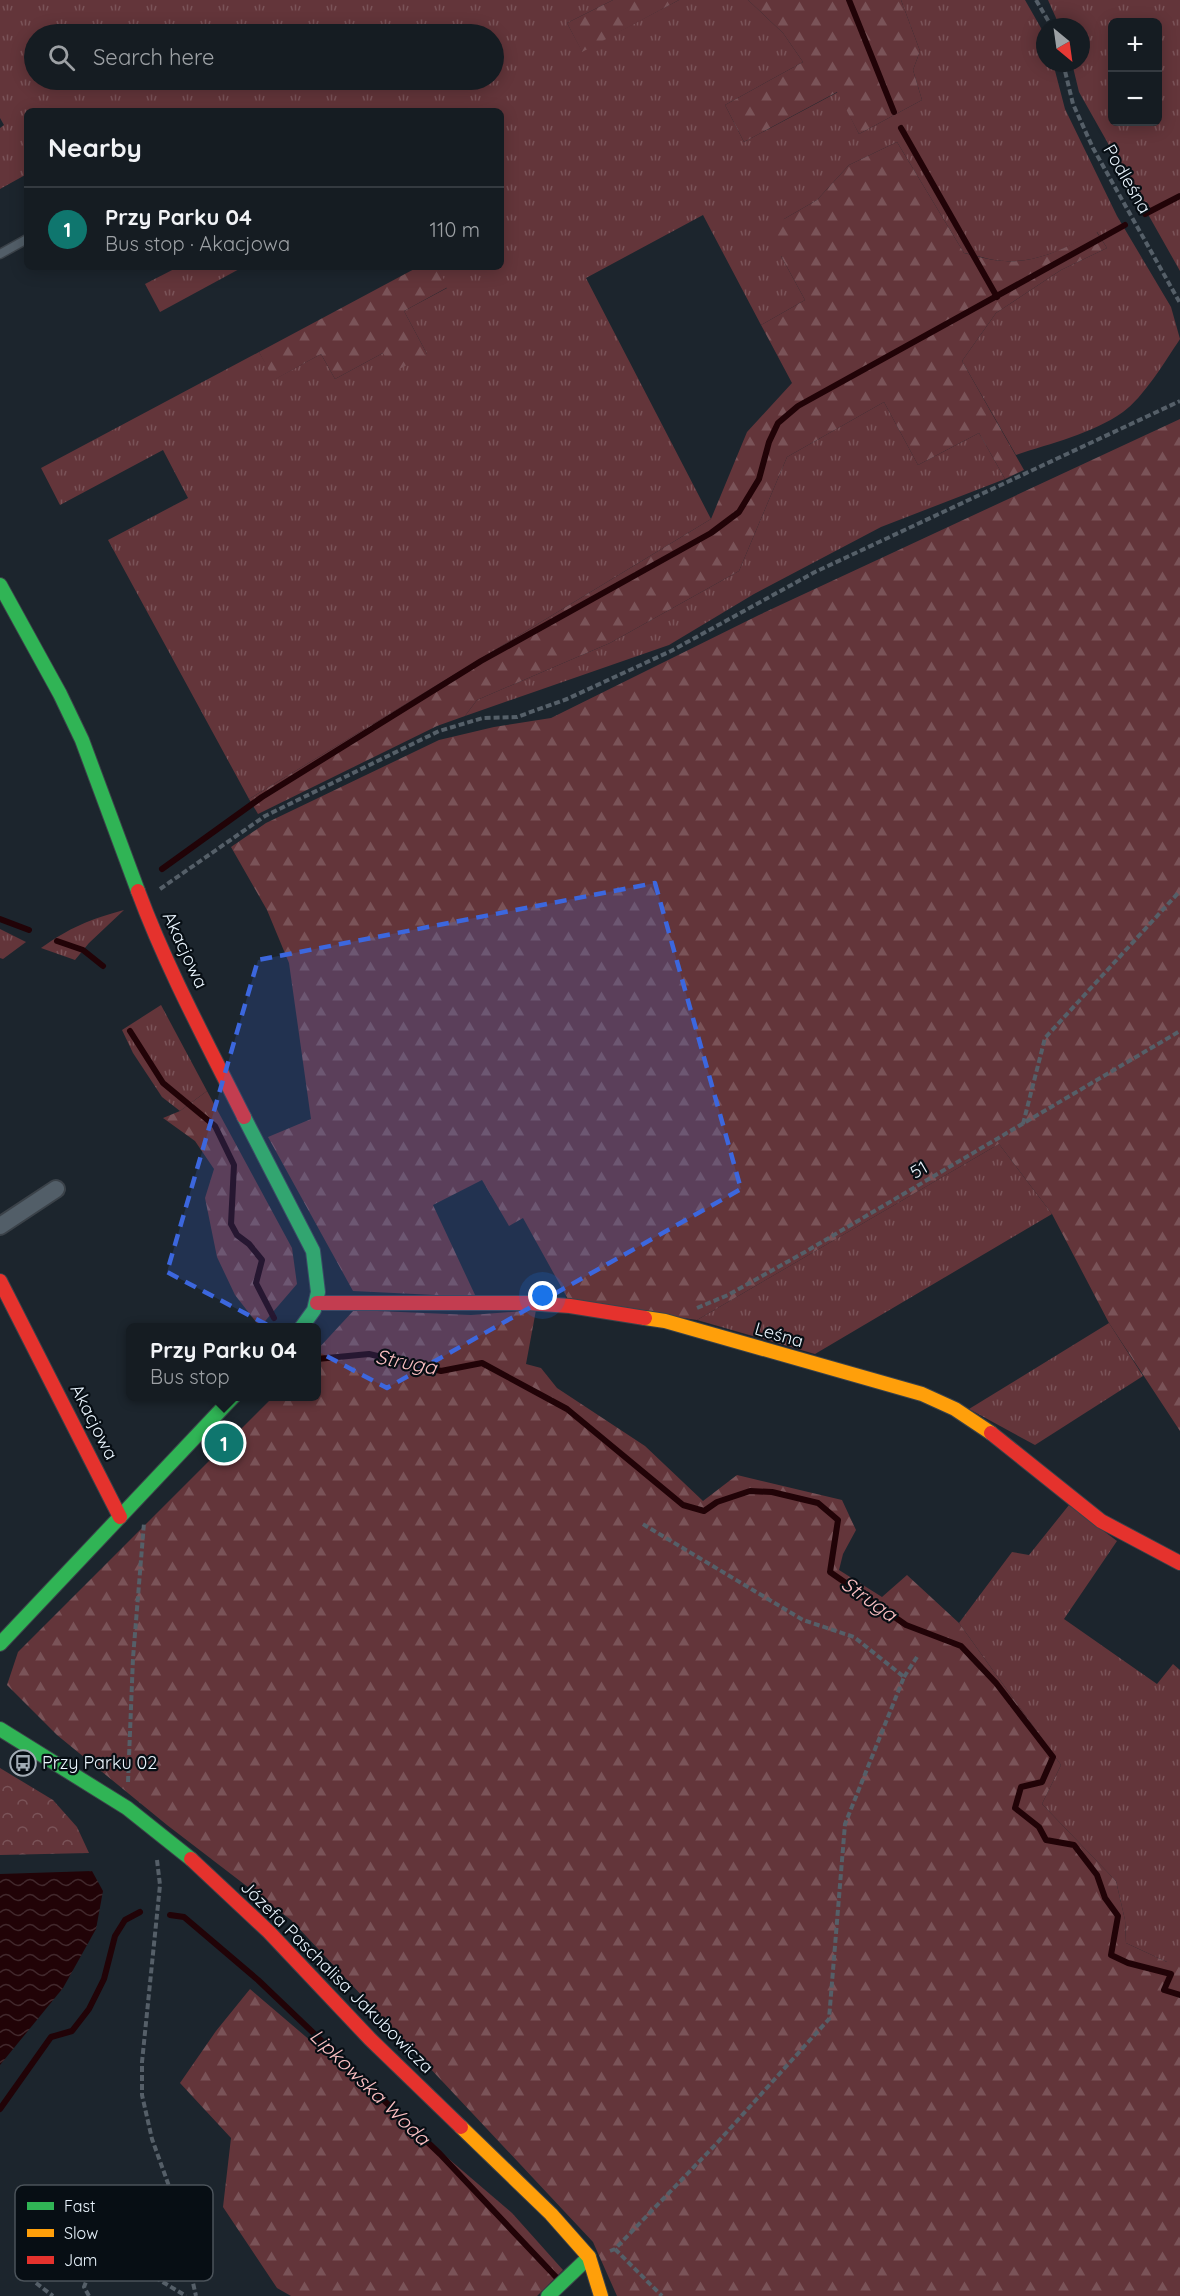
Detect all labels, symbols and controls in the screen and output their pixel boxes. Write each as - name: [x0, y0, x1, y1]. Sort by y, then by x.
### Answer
- north arrow: [1036, 18, 1090, 72]
- map controls: [1108, 18, 1162, 126]
- button: +: [1108, 18, 1162, 72]
- search box: [24, 24, 504, 90]
- icon: search: [45, 41, 78, 74]
- text: Search here: [93, 43, 214, 71]
- button: −: [1108, 72, 1162, 126]
- text: Nearby: [48, 131, 142, 164]
- street label: Podleśna: [1098, 140, 1156, 218]
- text: Przy Parku 04: [105, 203, 252, 231]
- text: 1: [64, 217, 71, 242]
- text: 110 m: [430, 217, 480, 242]
- text: Bus stop · Akacjowa: [105, 231, 290, 256]
- street label: Akacjowa: [158, 908, 213, 992]
- street label: 51: [906, 1155, 932, 1184]
- your location: [528, 1281, 557, 1310]
- street label: Leśna: [752, 1317, 806, 1352]
- popup: [126, 1323, 321, 1401]
- text: Przy Parku 04: [150, 1336, 297, 1364]
- water label: Struga: [374, 1343, 440, 1380]
- text: Bus stop: [150, 1364, 230, 1389]
- street label: Akacjowa: [66, 1380, 123, 1463]
- pin: 1: [204, 1420, 244, 1466]
- water label: Struga: [837, 1571, 903, 1628]
- bus stop icon: Przy Parku 02: [8, 1748, 38, 1778]
- place label: Przy Parku 02: [42, 1751, 157, 1774]
- street label: Józefa Paschalisa Jakubowicza: [236, 1875, 439, 2078]
- water label: Lipkowska Woda: [305, 2023, 437, 2152]
- legend: [15, 2185, 213, 2281]
- text: Fast: [64, 2196, 95, 2216]
- text: Slow: [64, 2223, 98, 2243]
- text: Jam: [64, 2250, 97, 2270]

